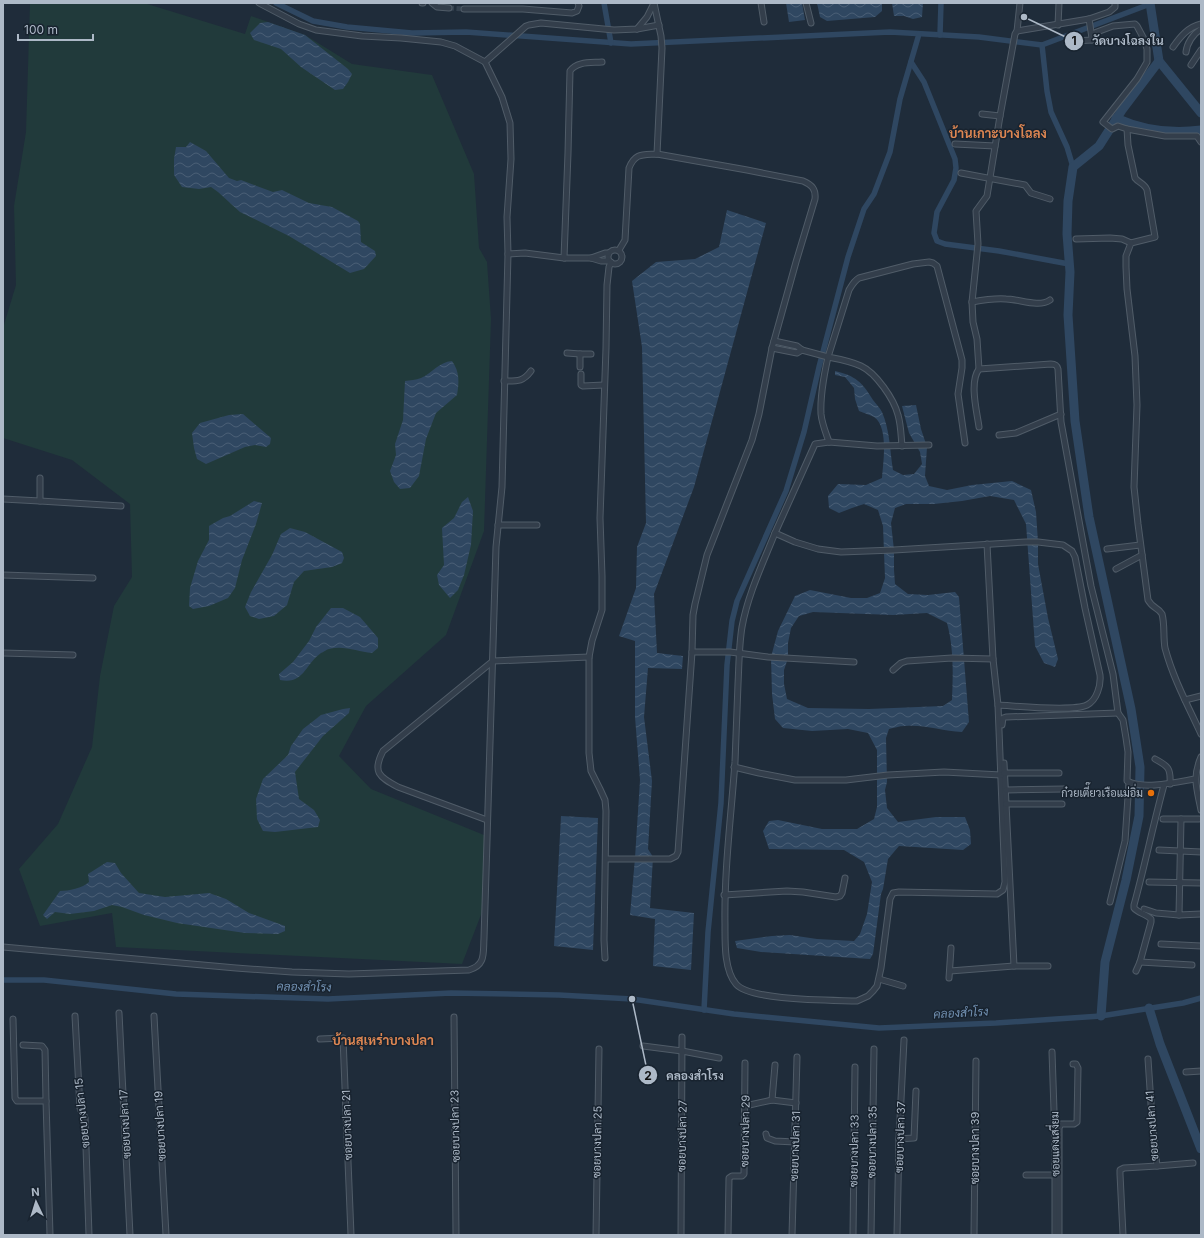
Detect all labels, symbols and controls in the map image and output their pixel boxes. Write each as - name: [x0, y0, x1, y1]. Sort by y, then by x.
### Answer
- scale bar: [18, 16, 93, 42]
- text: 100 m: [24, 22, 58, 37]
- callout: วัดบางโฉลงใน: [1064, 29, 1172, 53]
- text: 1: [1071, 33, 1077, 48]
- text: วัดบางโฉลงใน: [1092, 33, 1164, 48]
- district label: บ้านเกาะบางโฉลง: [949, 124, 1047, 141]
- place label: ก๋วยเตี๊ยวเรือแม่อิ่ม: [1061, 782, 1143, 800]
- marker: ก๋วยเตี๊ยวเรือแม่อิ่ม: [1146, 788, 1156, 798]
- water label: คลองสำโรง: [276, 979, 332, 994]
- water label: คลองสำโรง: [933, 1004, 990, 1021]
- district label: บ้านสุเหร่าบางปลา: [332, 1032, 434, 1051]
- callout: คลองสำโรง: [638, 1063, 732, 1087]
- text: 2: [644, 1068, 652, 1083]
- text: คลองสำโรง: [666, 1068, 724, 1083]
- street label: ซอยบางปลา 15: [71, 1077, 93, 1149]
- street label: ซอยบางปลา 17: [116, 1089, 134, 1159]
- street label: ซอยบางปลา 23: [447, 1089, 463, 1162]
- street label: ซอยบางปลา 19: [151, 1090, 169, 1161]
- street label: ซอยบางปลา 21: [339, 1090, 355, 1160]
- street label: ซอยบางปลา 41: [1143, 1090, 1161, 1162]
- street label: ซอยบางปลา 29: [737, 1094, 753, 1167]
- street label: ซอยบางปลา 27: [674, 1100, 690, 1172]
- street label: ซอยบางปลา 37: [892, 1101, 908, 1173]
- street label: ซอยบางปลา 25: [589, 1105, 605, 1178]
- street label: ซอยบางปลา 35: [864, 1105, 880, 1178]
- street label: ซอยบางปลา 31: [787, 1111, 803, 1181]
- street label: ซอยแดงเสงี่ยม: [1043, 1111, 1063, 1177]
- street label: ซอยบางปลา 39: [968, 1112, 982, 1184]
- street label: ซอยบางปลา 33: [846, 1114, 862, 1187]
- north arrow: [16, 1182, 56, 1222]
- text: N: [31, 1185, 40, 1199]

